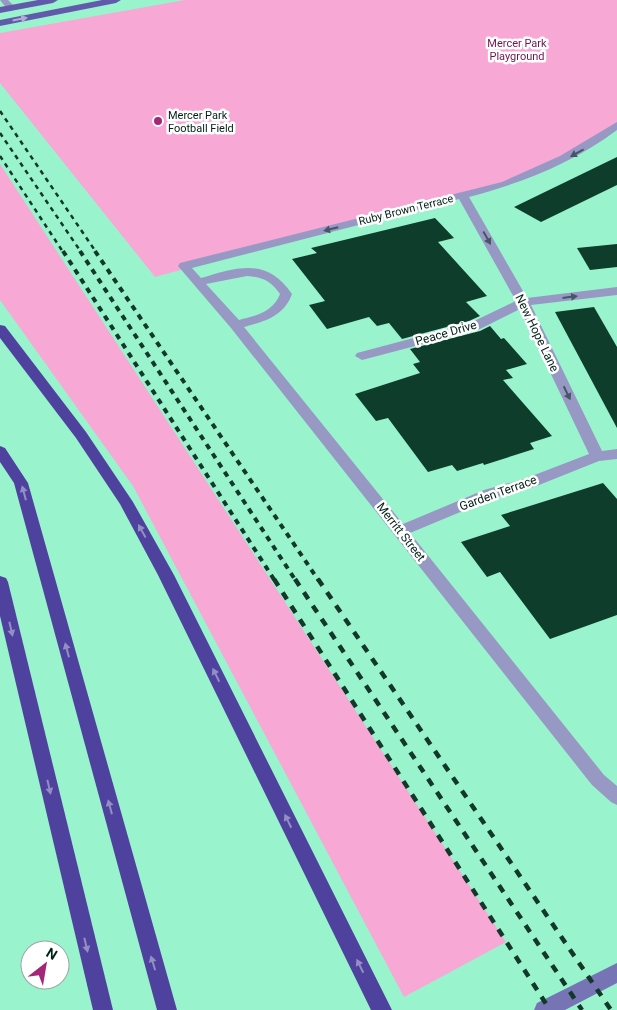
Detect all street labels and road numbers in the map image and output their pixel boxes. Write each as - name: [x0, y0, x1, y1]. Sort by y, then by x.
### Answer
- street label: Ruby Brown Terrace: [357, 192, 455, 228]
- street label: New Hope Lane: [512, 292, 562, 374]
- street label: Peace Drive: [414, 318, 478, 348]
- street label: Garden Terrace: [457, 473, 539, 513]
- street label: Merritt Street: [374, 500, 428, 564]

